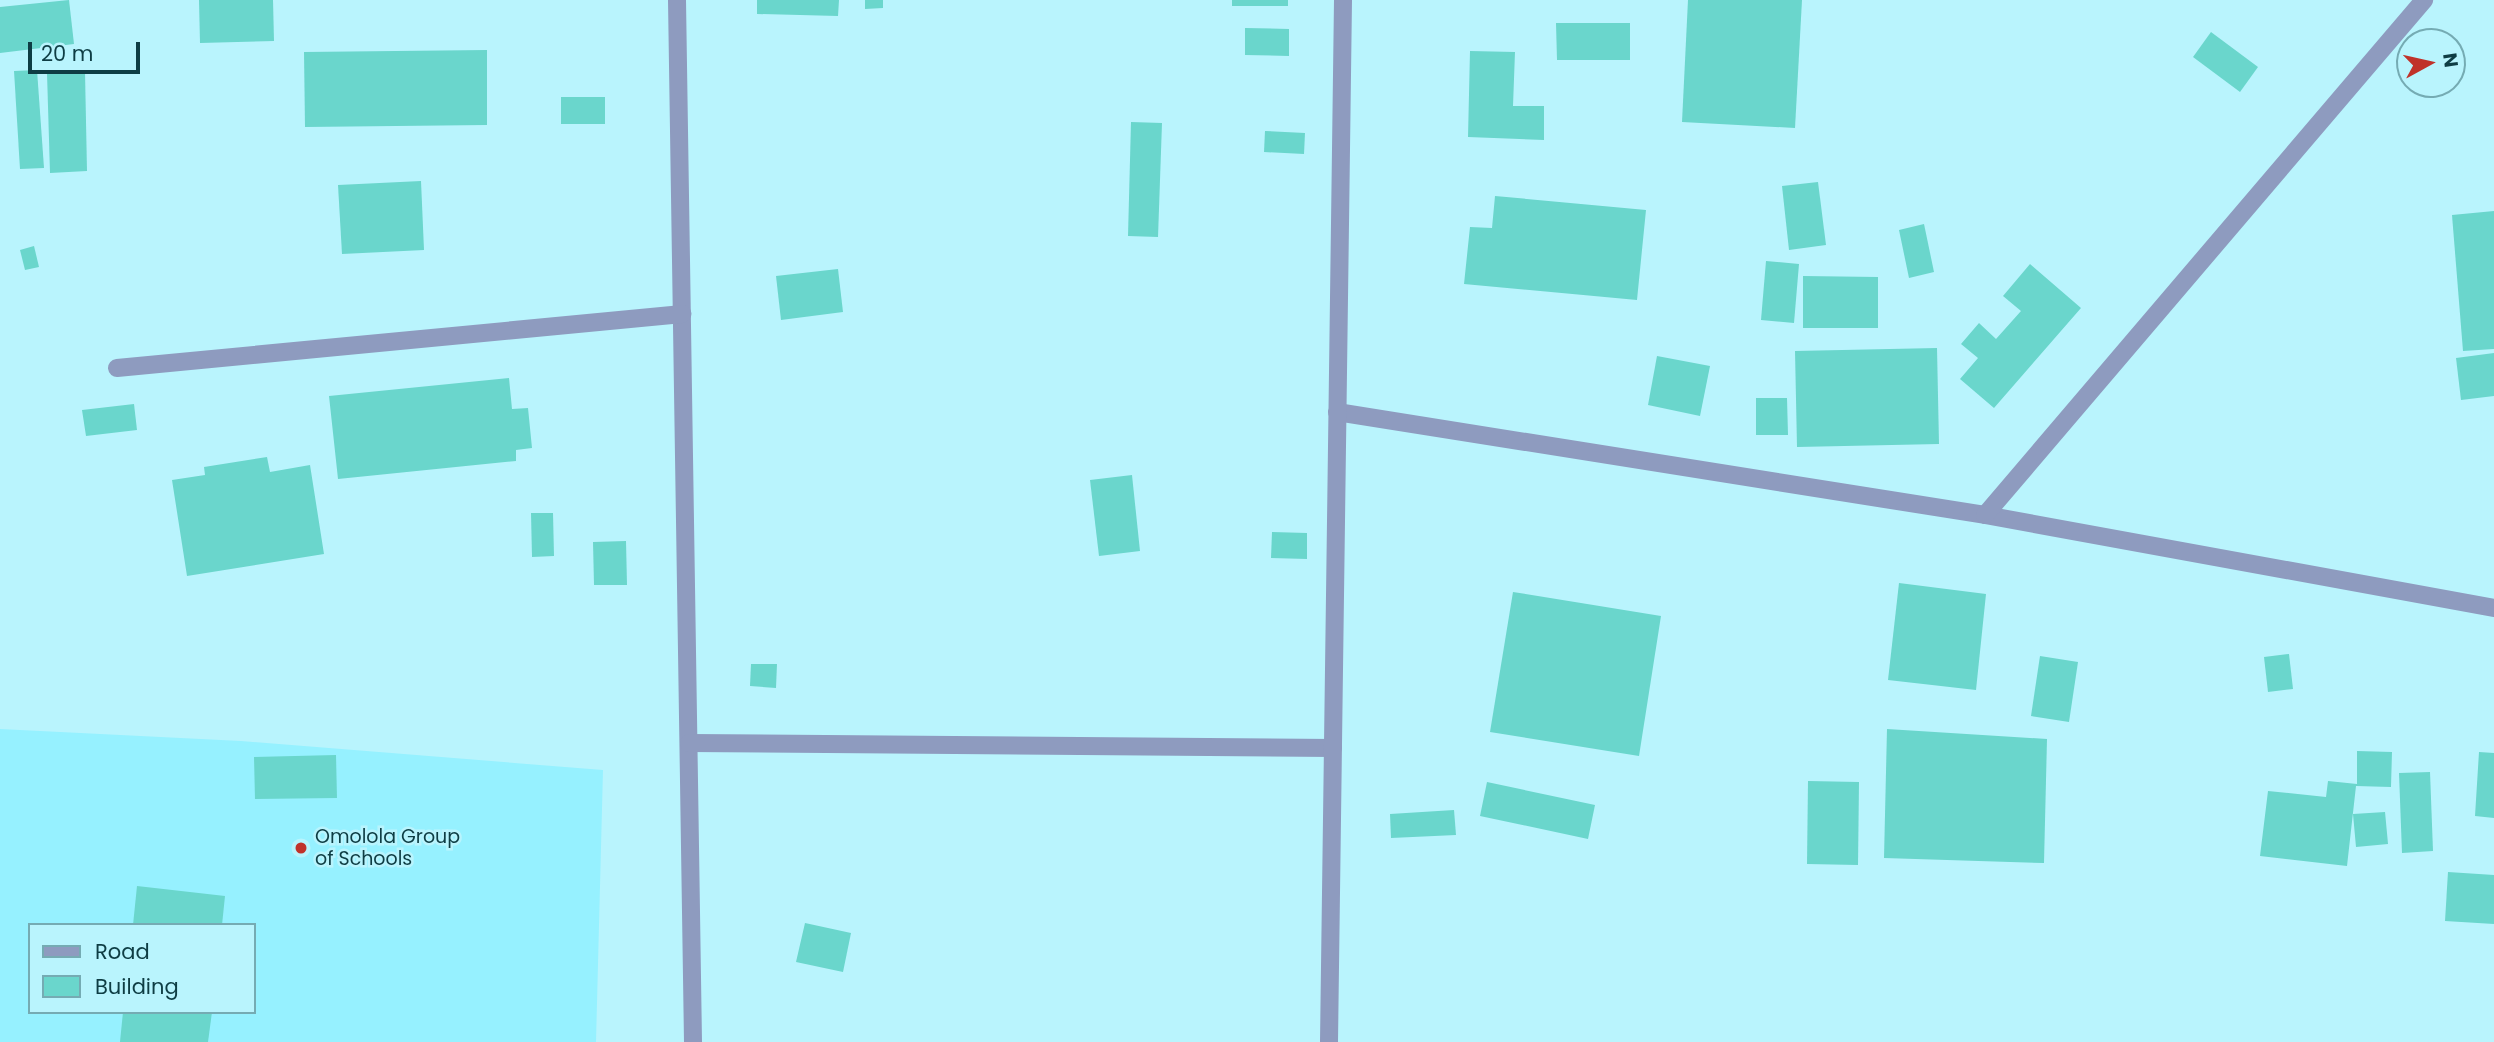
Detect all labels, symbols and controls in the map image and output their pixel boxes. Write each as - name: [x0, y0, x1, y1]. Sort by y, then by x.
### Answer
- scale bar: [32, 28, 144, 72]
- north arrow: [2396, 28, 2466, 98]
- text: 20 m: [41, 39, 94, 68]
- text: N: [2436, 51, 2465, 69]
- place label: Omolola Group of Schools: [315, 826, 460, 870]
- marker: Omolola Group of Schools: [293, 840, 309, 856]
- legend: [28, 923, 256, 1014]
- text: Road: [95, 937, 150, 966]
- text: Building: [95, 972, 179, 1001]

